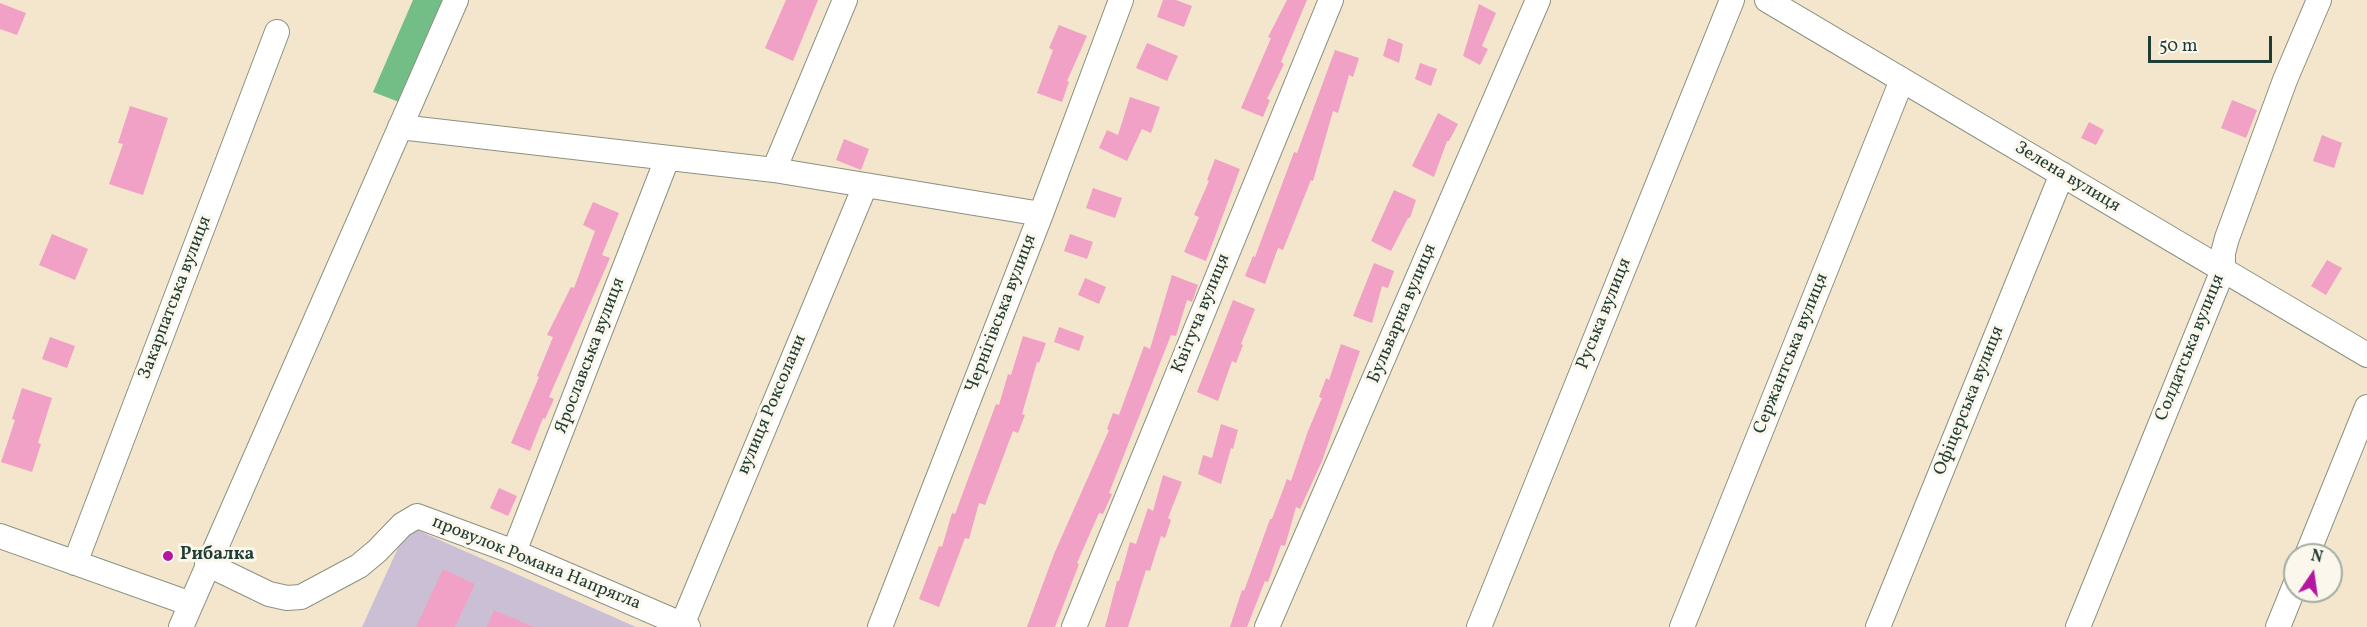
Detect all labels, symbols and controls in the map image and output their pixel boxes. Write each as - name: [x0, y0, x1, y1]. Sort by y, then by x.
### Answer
- scale bar: [2151, 24, 2276, 62]
- text: 50 m: [2159, 34, 2198, 59]
- street label: Зелена вулиця: [2010, 138, 2124, 218]
- street label: Закарпатська вулиця: [135, 213, 217, 383]
- street label: Чернігівська вулиця: [962, 232, 1042, 396]
- street label: Бульварна вулиця: [1364, 241, 1442, 387]
- street label: Квітуча вулиця: [1168, 251, 1236, 377]
- street label: Руська вулиця: [1573, 255, 1637, 373]
- street label: Сержантська вулиця: [1750, 271, 1834, 437]
- street label: Солдатська вулиця: [2152, 271, 2230, 425]
- street label: Ярославська вулиця: [551, 275, 631, 437]
- street label: Офіцерська вулиця: [1930, 323, 2010, 479]
- street label: вулиця Роксолани: [734, 332, 812, 478]
- street label: провулок Романа Напрягла: [428, 512, 644, 616]
- north arrow: [2283, 543, 2343, 603]
- place label: Рибалка: [180, 545, 254, 567]
- text: N: [2308, 545, 2325, 569]
- marker: Рибалка: [161, 549, 175, 563]

